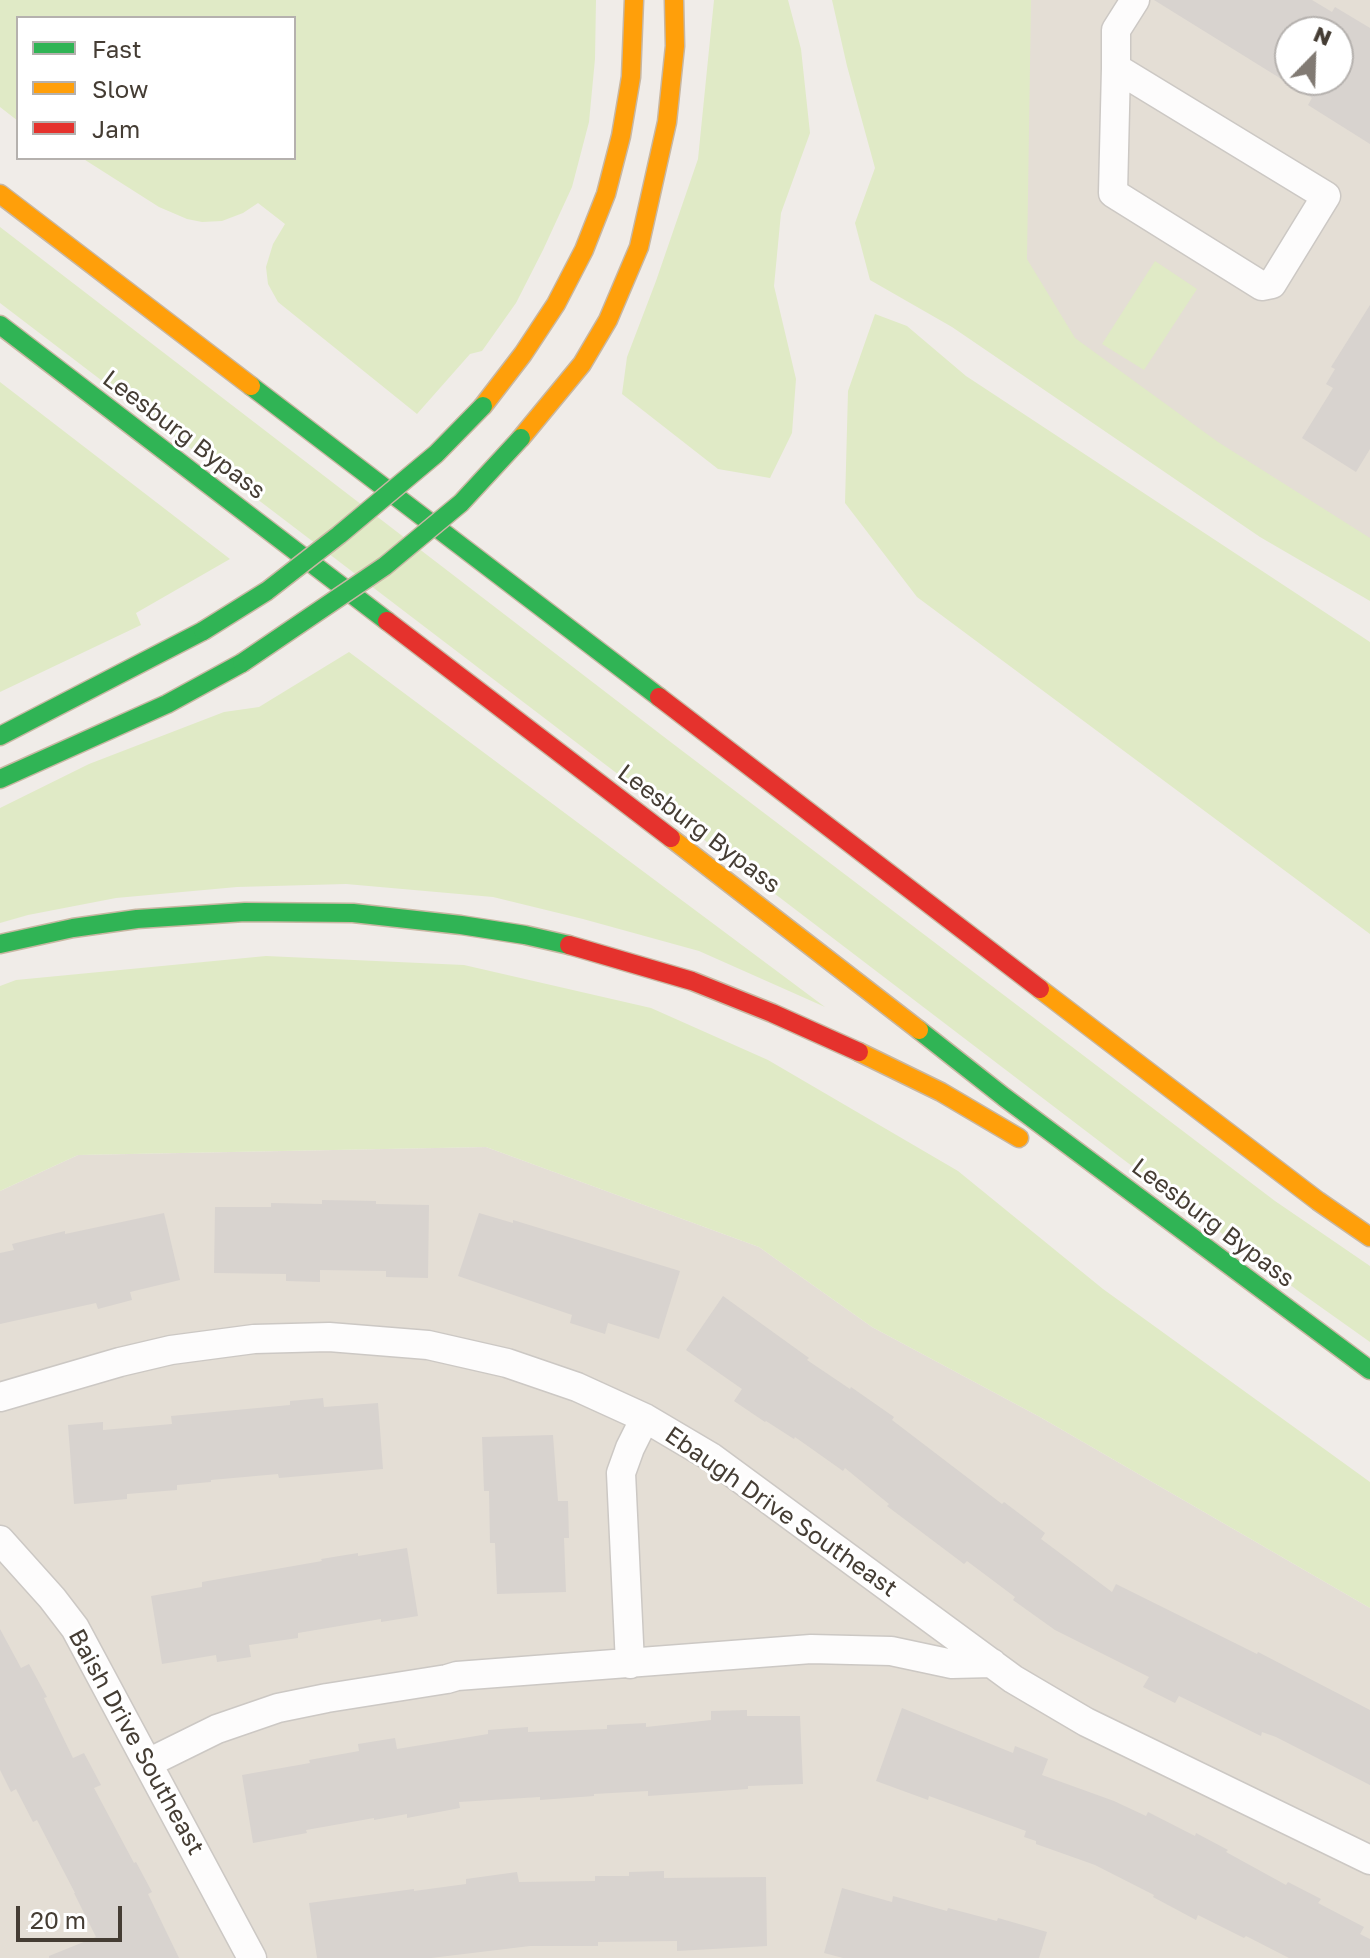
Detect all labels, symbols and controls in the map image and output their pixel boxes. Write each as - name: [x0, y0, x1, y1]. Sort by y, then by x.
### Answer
- legend: [16, 16, 296, 160]
- north arrow: [1274, 16, 1354, 96]
- text: N: [1310, 20, 1336, 51]
- text: Fast: [92, 34, 142, 63]
- text: Slow: [92, 74, 148, 103]
- text: Jam: [92, 114, 140, 143]
- street label: Leesburg Bypass: [97, 364, 271, 506]
- street label: Leesburg Bypass: [612, 758, 786, 900]
- street label: Leesburg Bypass: [1126, 1152, 1300, 1294]
- street label: Ebaugh Drive Southeast: [659, 1421, 903, 1603]
- street label: Baish Drive Southeast: [62, 1624, 210, 1860]
- scale bar: [20, 1890, 126, 1940]
- text: 20 m: [30, 1905, 86, 1934]

